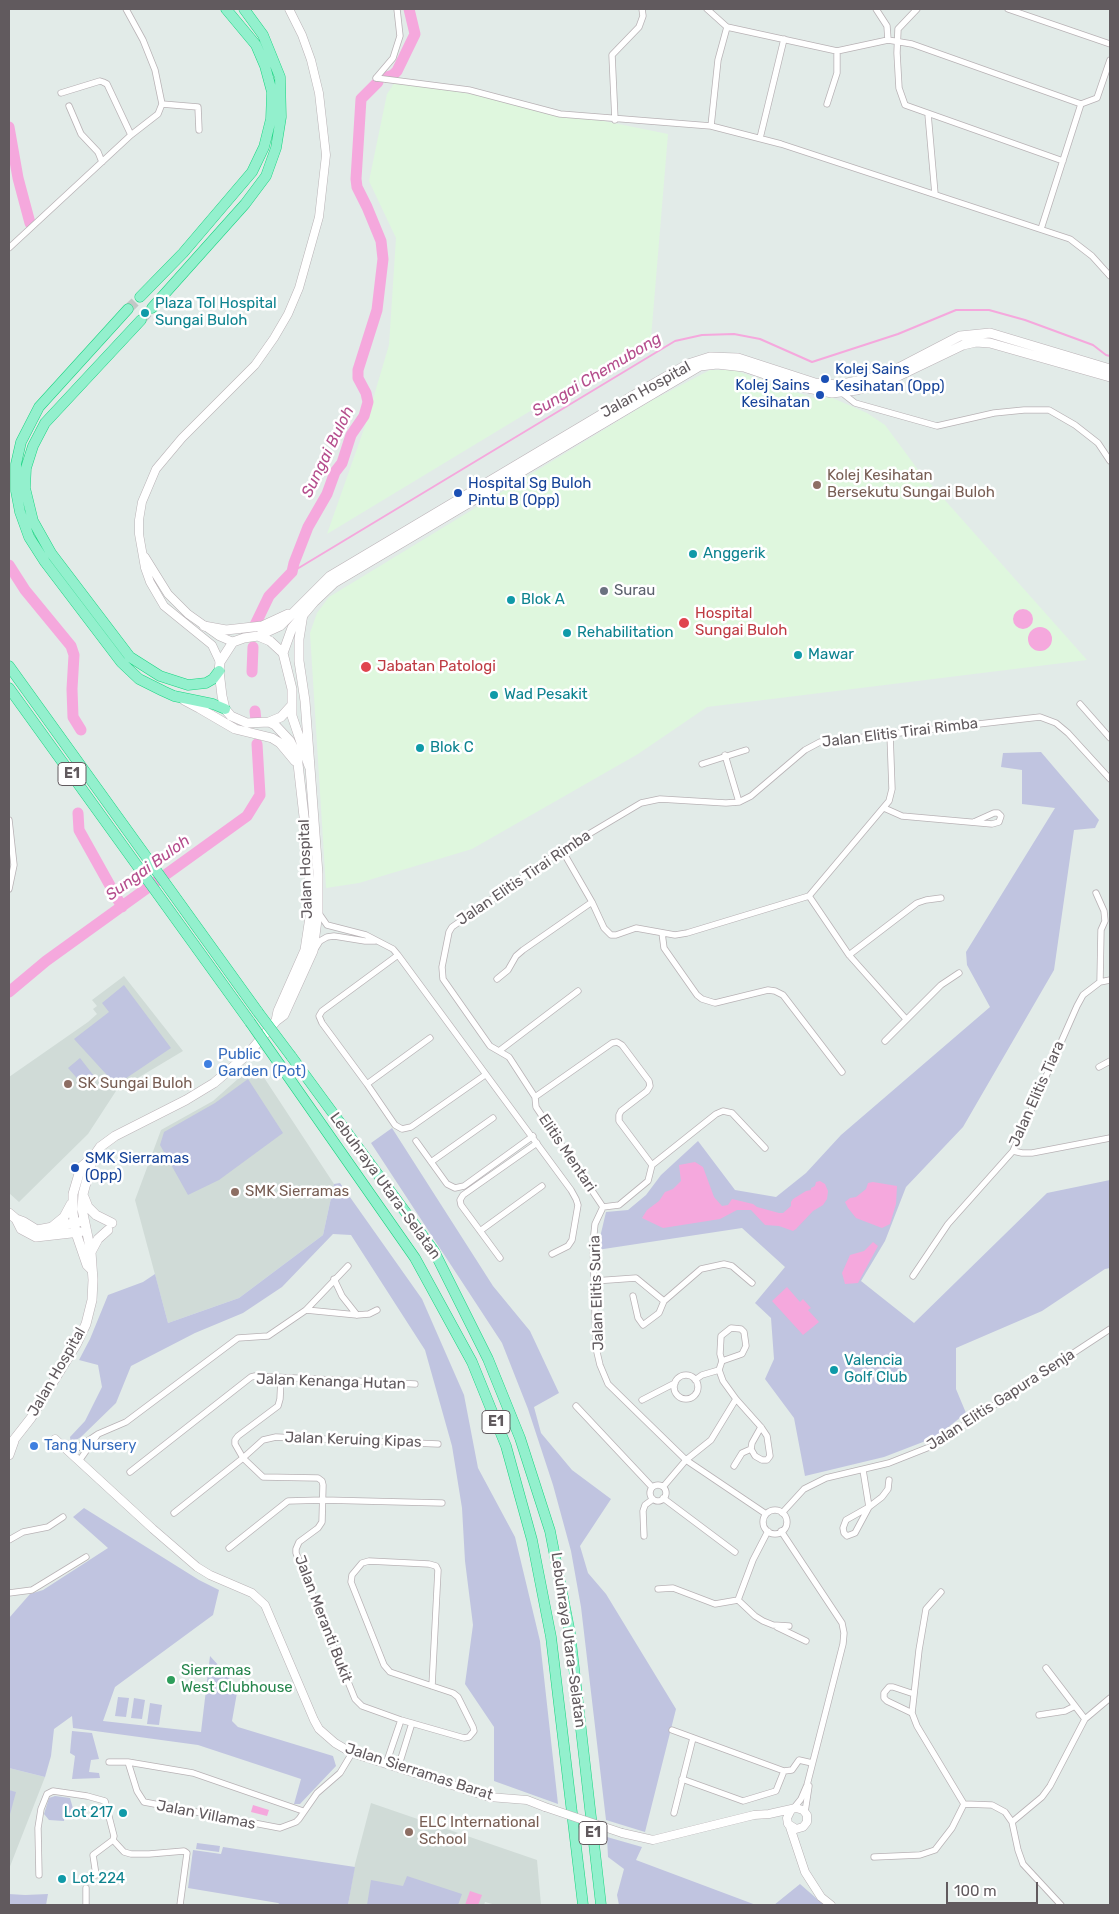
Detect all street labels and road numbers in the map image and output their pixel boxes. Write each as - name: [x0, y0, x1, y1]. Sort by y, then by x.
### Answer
- street label: Jalan Hospital: [598, 358, 694, 422]
- street label: Jalan Elitis Tirai Rimba: [821, 714, 979, 752]
- road number: E1: [58, 762, 86, 786]
- street label: Jalan Hospital: [295, 819, 317, 919]
- street label: Jalan Elitis Tirai Rimba: [454, 827, 594, 929]
- street label: Jalan Elitis Tiara: [1006, 1038, 1068, 1150]
- street label: Lebuhraya Utara–Selatan: [326, 1109, 444, 1263]
- street label: Elitis Mentari: [534, 1111, 600, 1195]
- street label: Jalan Elitis Suria: [586, 1235, 608, 1351]
- street label: Jalan Hospital: [24, 1324, 90, 1420]
- street label: Jalan Elitis Gapura Senja: [924, 1345, 1078, 1455]
- street label: Jalan Kenanga Hutan: [256, 1370, 406, 1394]
- road number: E1: [482, 1410, 510, 1434]
- street label: Jalan Keruing Kipas: [284, 1429, 422, 1451]
- street label: Lebuhraya Utara–Selatan: [547, 1551, 589, 1729]
- street label: Jalan Meranti Bukit: [290, 1553, 356, 1685]
- street label: Jalan Sierramas Barat: [343, 1740, 495, 1804]
- street label: Jalan Villamas: [155, 1797, 257, 1833]
- road number: E1: [579, 1822, 607, 1845]

